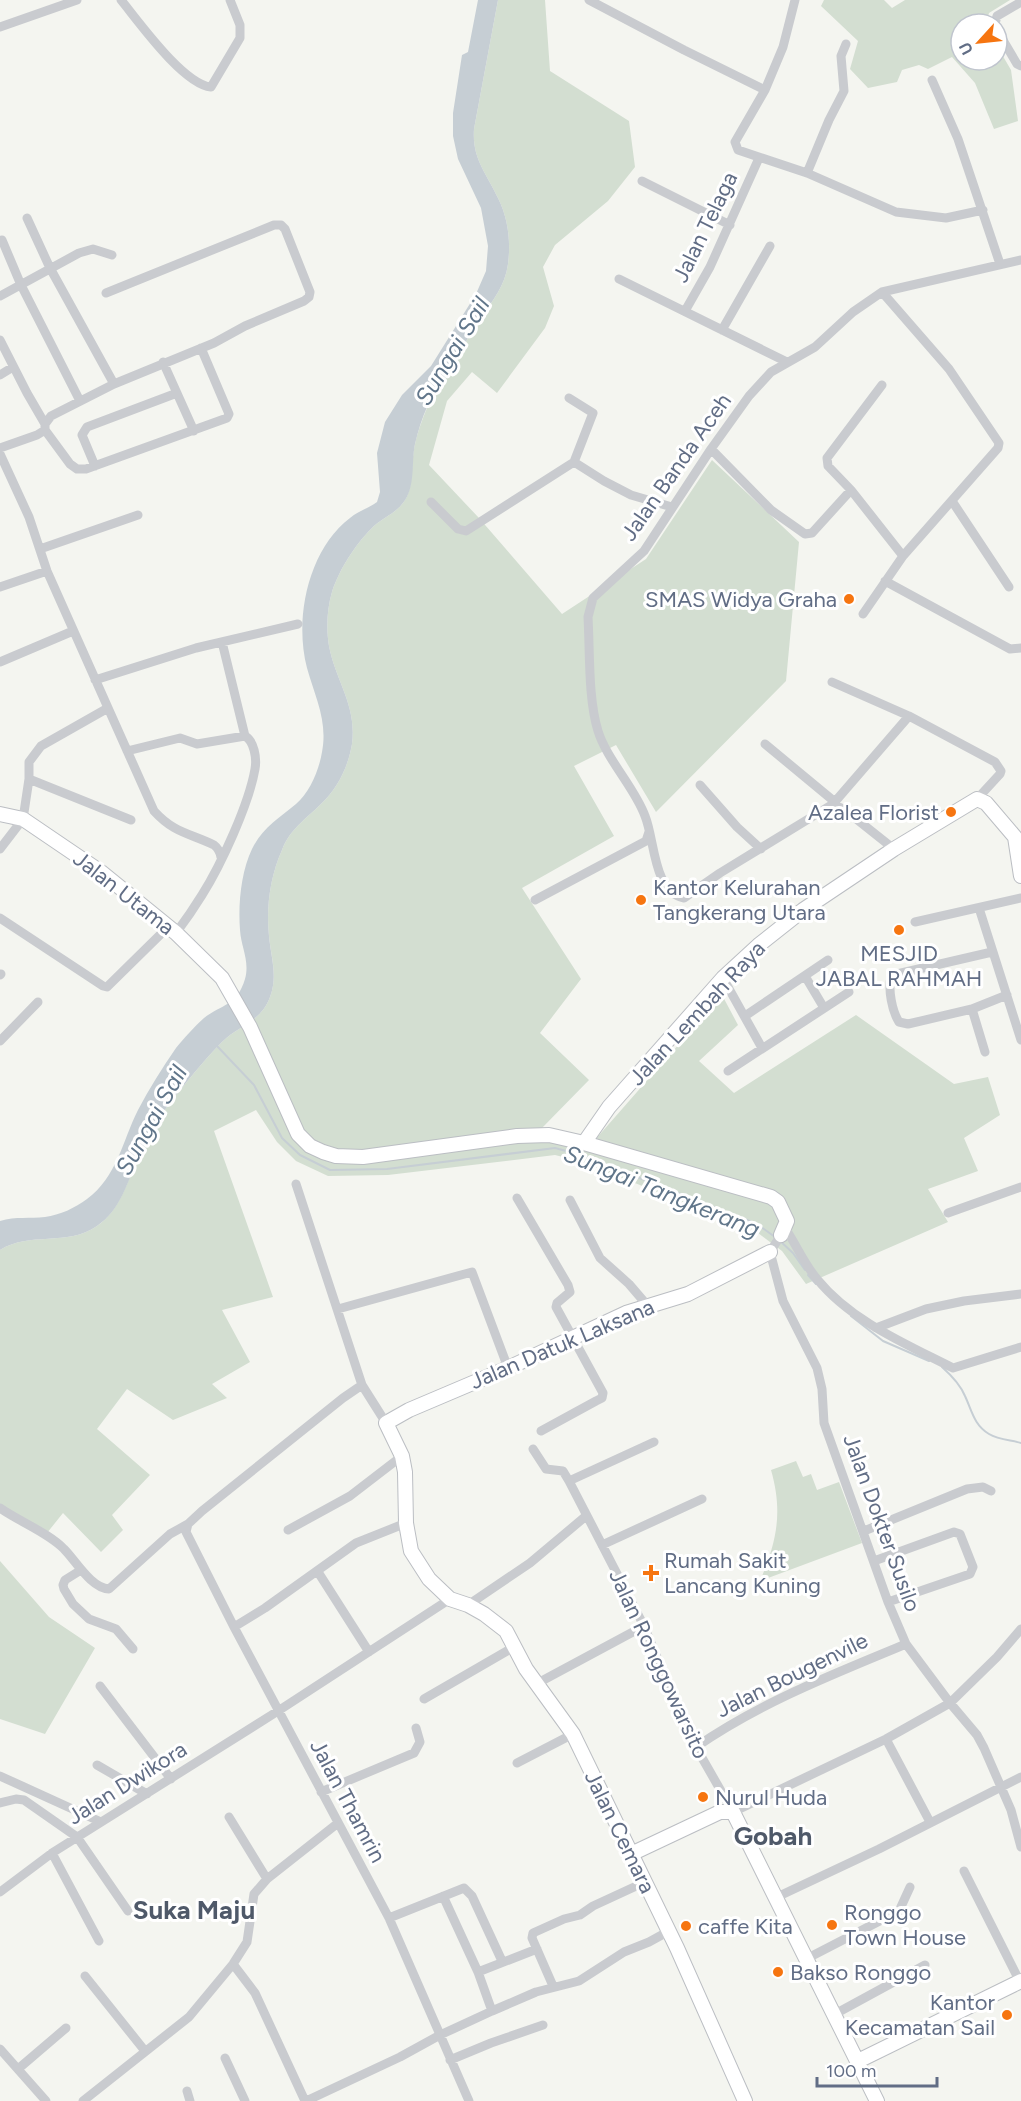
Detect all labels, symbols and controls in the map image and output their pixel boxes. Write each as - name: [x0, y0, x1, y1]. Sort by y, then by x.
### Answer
- north arrow: [949, 12, 1009, 72]
- text: U: [955, 39, 977, 58]
- street label: Jalan Telaga: [667, 167, 743, 287]
- water label: Sungai Sail: [408, 291, 496, 410]
- street label: Jalan Banda Aceh: [615, 388, 737, 546]
- place label: SMAS Widya Graha: [645, 586, 837, 613]
- marker: SMAS Widya Graha: [842, 592, 856, 606]
- place label: Azalea Florist: [808, 799, 939, 826]
- marker: Azalea Florist: [944, 805, 958, 819]
- street label: Jalan Utama: [68, 845, 180, 941]
- place label: Kantor Kelurahan Tangkerang Utara: [653, 874, 826, 926]
- marker: Kantor Kelurahan Tangkerang Utara: [634, 893, 648, 907]
- marker: MESJID JABAL RAHMAH: [892, 923, 906, 937]
- street label: Jalan Lembah Raya: [623, 935, 771, 1091]
- place label: MESJID JABAL RAHMAH: [816, 940, 982, 992]
- water label: Sungai Sail: [109, 1059, 193, 1180]
- water label: Sungai Tangkerang: [560, 1138, 764, 1244]
- street label: Jalan Datuk Laksana: [466, 1293, 658, 1395]
- street label: Jalan Dokter Susilo: [837, 1431, 927, 1615]
- place label: Rumah Sakit Lancang Kuning: [664, 1547, 821, 1599]
- marker: Rumah Sakit Lancang Kuning: [642, 1564, 660, 1582]
- street label: Jalan Ronggowarsito: [603, 1565, 715, 1763]
- street label: Jalan Bougenvile: [712, 1627, 872, 1723]
- street label: Jalan Thamrin: [304, 1735, 392, 1867]
- street label: Jalan Dwikora: [62, 1736, 192, 1830]
- street label: Jalan Cemara: [579, 1766, 661, 1898]
- place label: Nurul Huda: [715, 1784, 827, 1811]
- marker: Nurul Huda: [696, 1790, 710, 1804]
- district label: Gobah: [734, 1820, 812, 1852]
- district label: Suka Maju: [133, 1894, 255, 1926]
- place label: Ronggo Town House: [844, 1899, 966, 1951]
- place label: caffe Kita: [698, 1913, 793, 1940]
- marker: Ronggo Town House: [825, 1918, 839, 1932]
- marker: caffe Kita: [679, 1919, 693, 1933]
- place label: Bakso Ronggo: [790, 1959, 931, 1986]
- marker: Bakso Ronggo: [771, 1965, 785, 1979]
- place label: Kantor Kecamatan Sail: [845, 1989, 996, 2041]
- marker: Kantor Kecamatan Sail: [1000, 2008, 1014, 2022]
- scale bar: [817, 2050, 937, 2088]
- text: 100 m: [826, 2060, 876, 2082]

